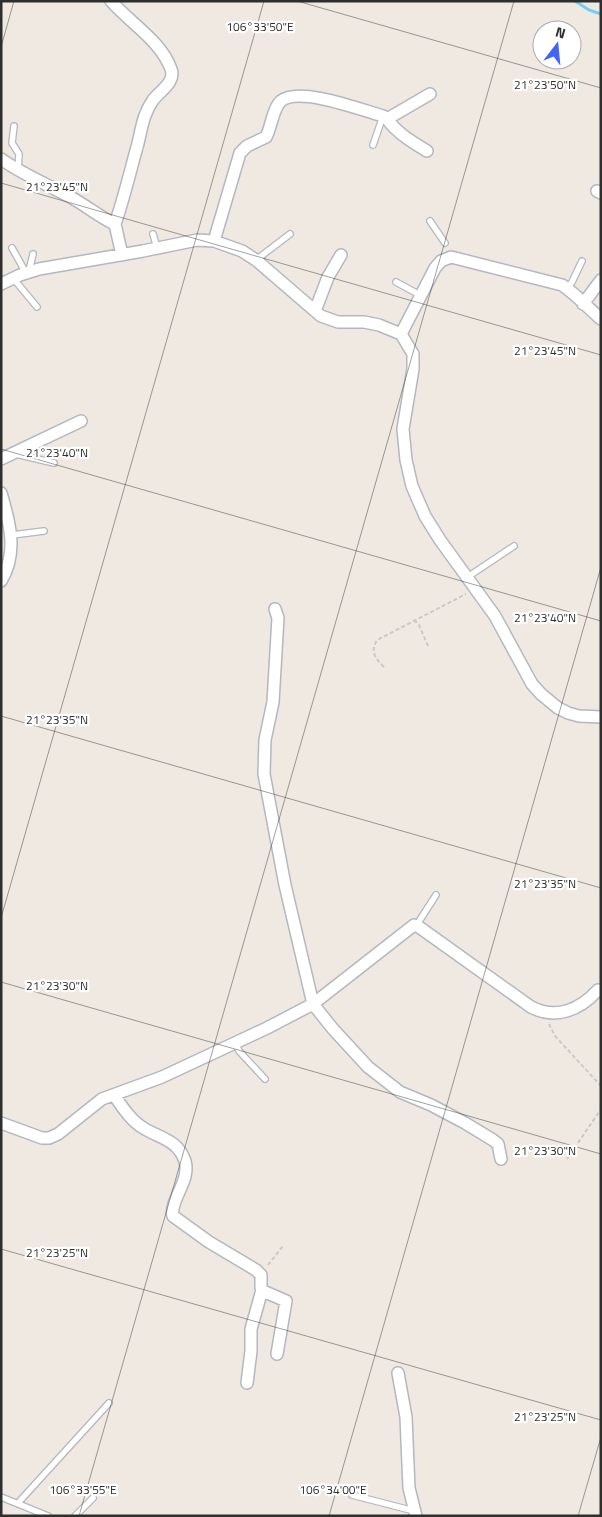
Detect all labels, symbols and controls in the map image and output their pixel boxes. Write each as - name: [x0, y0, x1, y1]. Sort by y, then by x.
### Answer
- text: 106°33'50"E: [226, 17, 294, 36]
- north arrow: [532, 20, 582, 70]
- text: N: [553, 21, 568, 43]
- text: 21°23'50"N: [514, 75, 576, 94]
- text: 21°23'45"N: [26, 177, 88, 196]
- text: 21°23'45"N: [514, 341, 576, 360]
- text: 21°23'40"N: [26, 443, 88, 462]
- text: 21°23'40"N: [514, 608, 576, 627]
- text: 21°23'35"N: [26, 710, 88, 729]
- text: 21°23'35"N: [514, 874, 576, 893]
- text: 21°23'30"N: [26, 976, 88, 995]
- text: 21°23'30"N: [514, 1141, 576, 1160]
- text: 21°23'25"N: [26, 1243, 88, 1262]
- text: 21°23'25"N: [514, 1407, 576, 1426]
- text: 106°33'55"E: [49, 1480, 117, 1499]
- text: 106°34'00"E: [299, 1480, 367, 1499]

